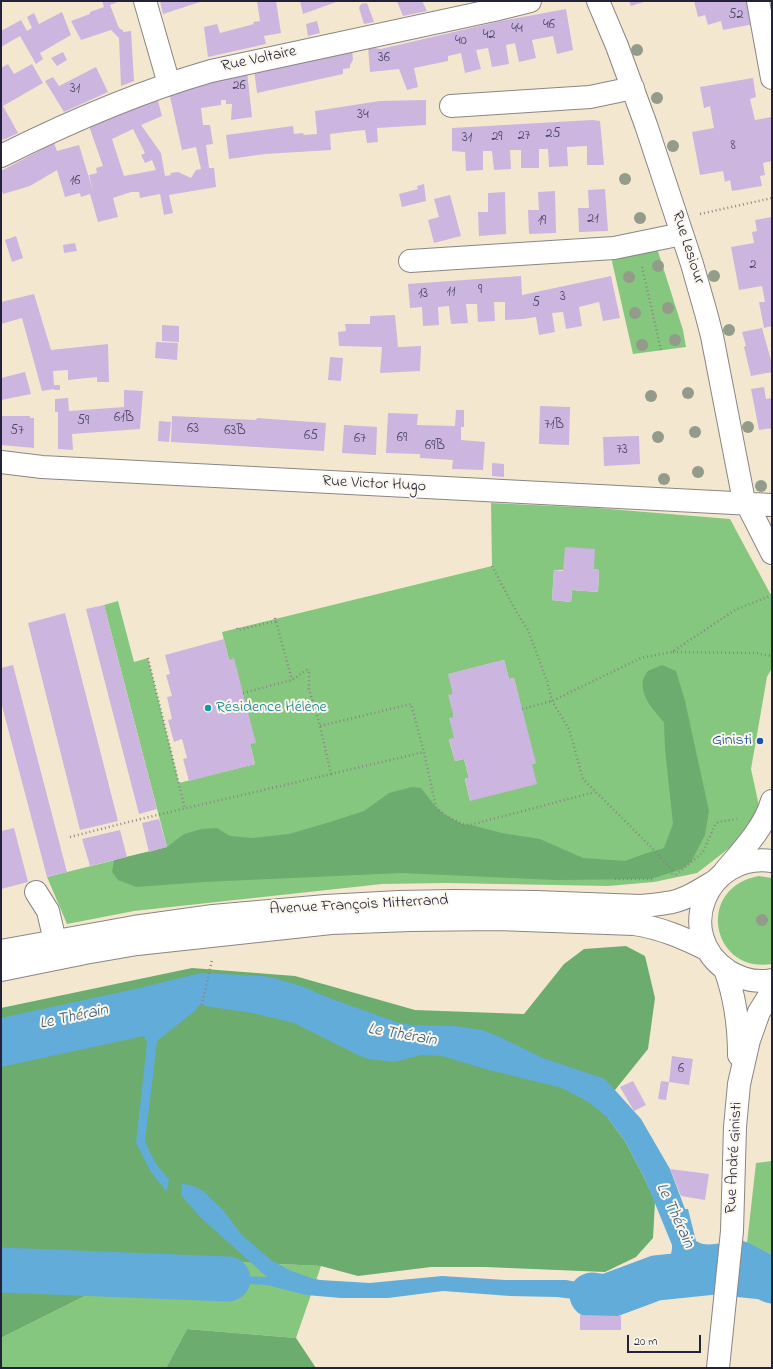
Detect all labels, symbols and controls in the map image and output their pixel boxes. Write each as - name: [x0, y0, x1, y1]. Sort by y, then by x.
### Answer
- house number: 52: [729, 8, 743, 24]
- house number: 46: [543, 18, 555, 34]
- house number: 44: [511, 22, 523, 38]
- house number: 42: [483, 28, 495, 44]
- house number: 40: [455, 34, 467, 50]
- street label: Rue Voltaire: [220, 43, 298, 77]
- house number: 36: [378, 51, 390, 67]
- house number: 26: [232, 79, 246, 95]
- house number: 31: [70, 82, 80, 98]
- house number: 34: [357, 108, 369, 124]
- house number: 25: [546, 127, 560, 143]
- house number: 27: [518, 129, 530, 145]
- house number: 29: [491, 130, 503, 146]
- house number: 31: [462, 131, 472, 147]
- house number: 8: [730, 139, 736, 155]
- house number: 16: [70, 174, 80, 190]
- street label: Rue Lesiour: [666, 209, 708, 287]
- house number: 21: [587, 212, 599, 228]
- house number: 19: [538, 214, 546, 230]
- house number: 2: [750, 258, 756, 274]
- house number: 9: [478, 283, 482, 299]
- house number: 11: [447, 285, 455, 301]
- house number: 13: [418, 287, 428, 303]
- house number: 3: [560, 290, 566, 306]
- house number: 5: [532, 296, 540, 312]
- house number: 61B: [114, 411, 134, 427]
- house number: 59: [77, 414, 89, 430]
- house number: 71B: [544, 418, 564, 434]
- house number: 63: [187, 422, 199, 438]
- house number: 57: [10, 424, 24, 440]
- house number: 63B: [224, 424, 246, 440]
- house number: 65: [304, 429, 318, 445]
- house number: 69: [397, 431, 407, 447]
- house number: 67: [354, 432, 366, 448]
- house number: 69B: [425, 439, 445, 455]
- house number: 73: [616, 443, 628, 459]
- street label: Rue Victor Hugo: [322, 473, 426, 497]
- place label: Résidence Hélène: [216, 698, 327, 718]
- marker: Résidence Hélène: [203, 703, 213, 713]
- place label: Ginisti: [712, 731, 752, 751]
- marker: Ginisti: [755, 736, 765, 746]
- street label: Avenue François Mitterrand: [269, 892, 449, 920]
- water label: Le Thérain: [38, 1001, 110, 1035]
- water label: Le Thérain: [366, 1020, 438, 1052]
- house number: 6: [678, 1062, 684, 1078]
- street label: Rue André Ginisti: [722, 1102, 748, 1214]
- water label: Le Thérain: [650, 1180, 698, 1252]
- scale bar: [629, 1327, 703, 1353]
- text: 20 m: [634, 1333, 657, 1351]

